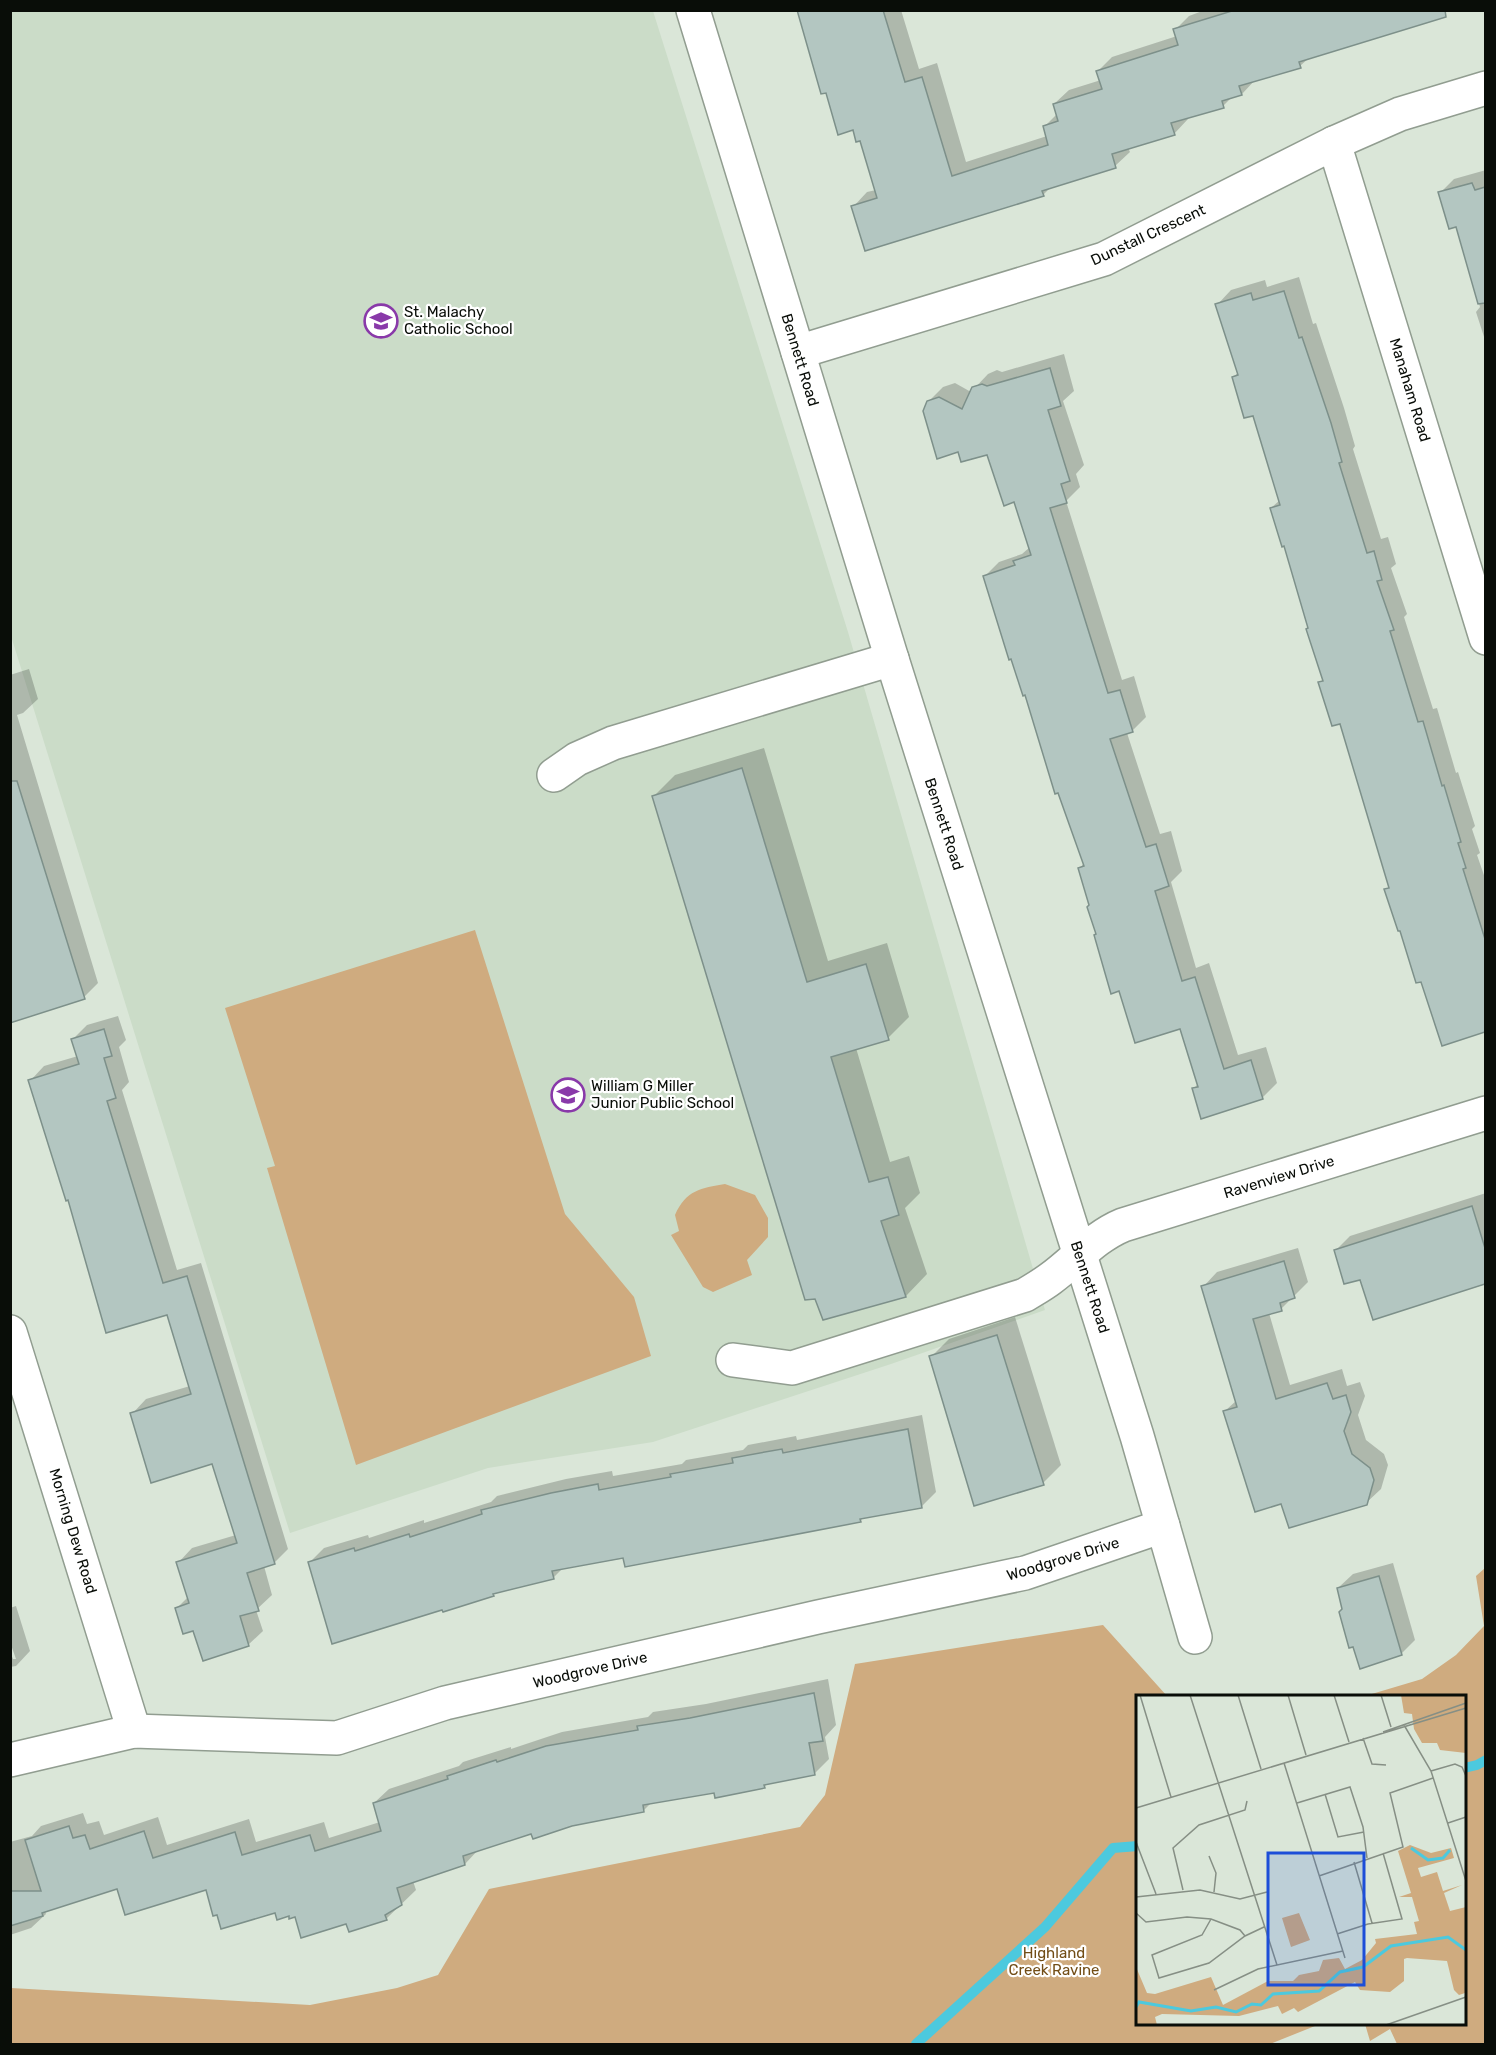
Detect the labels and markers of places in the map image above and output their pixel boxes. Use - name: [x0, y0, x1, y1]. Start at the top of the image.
- school or university icon: St. Malachy Catholic School: [363, 303, 399, 339]
- place label: St. Malachy Catholic School: [404, 303, 513, 338]
- school or university icon: William G Miller Junior Public School: [550, 1077, 586, 1113]
- place label: William G Miller Junior Public School: [591, 1077, 734, 1112]

